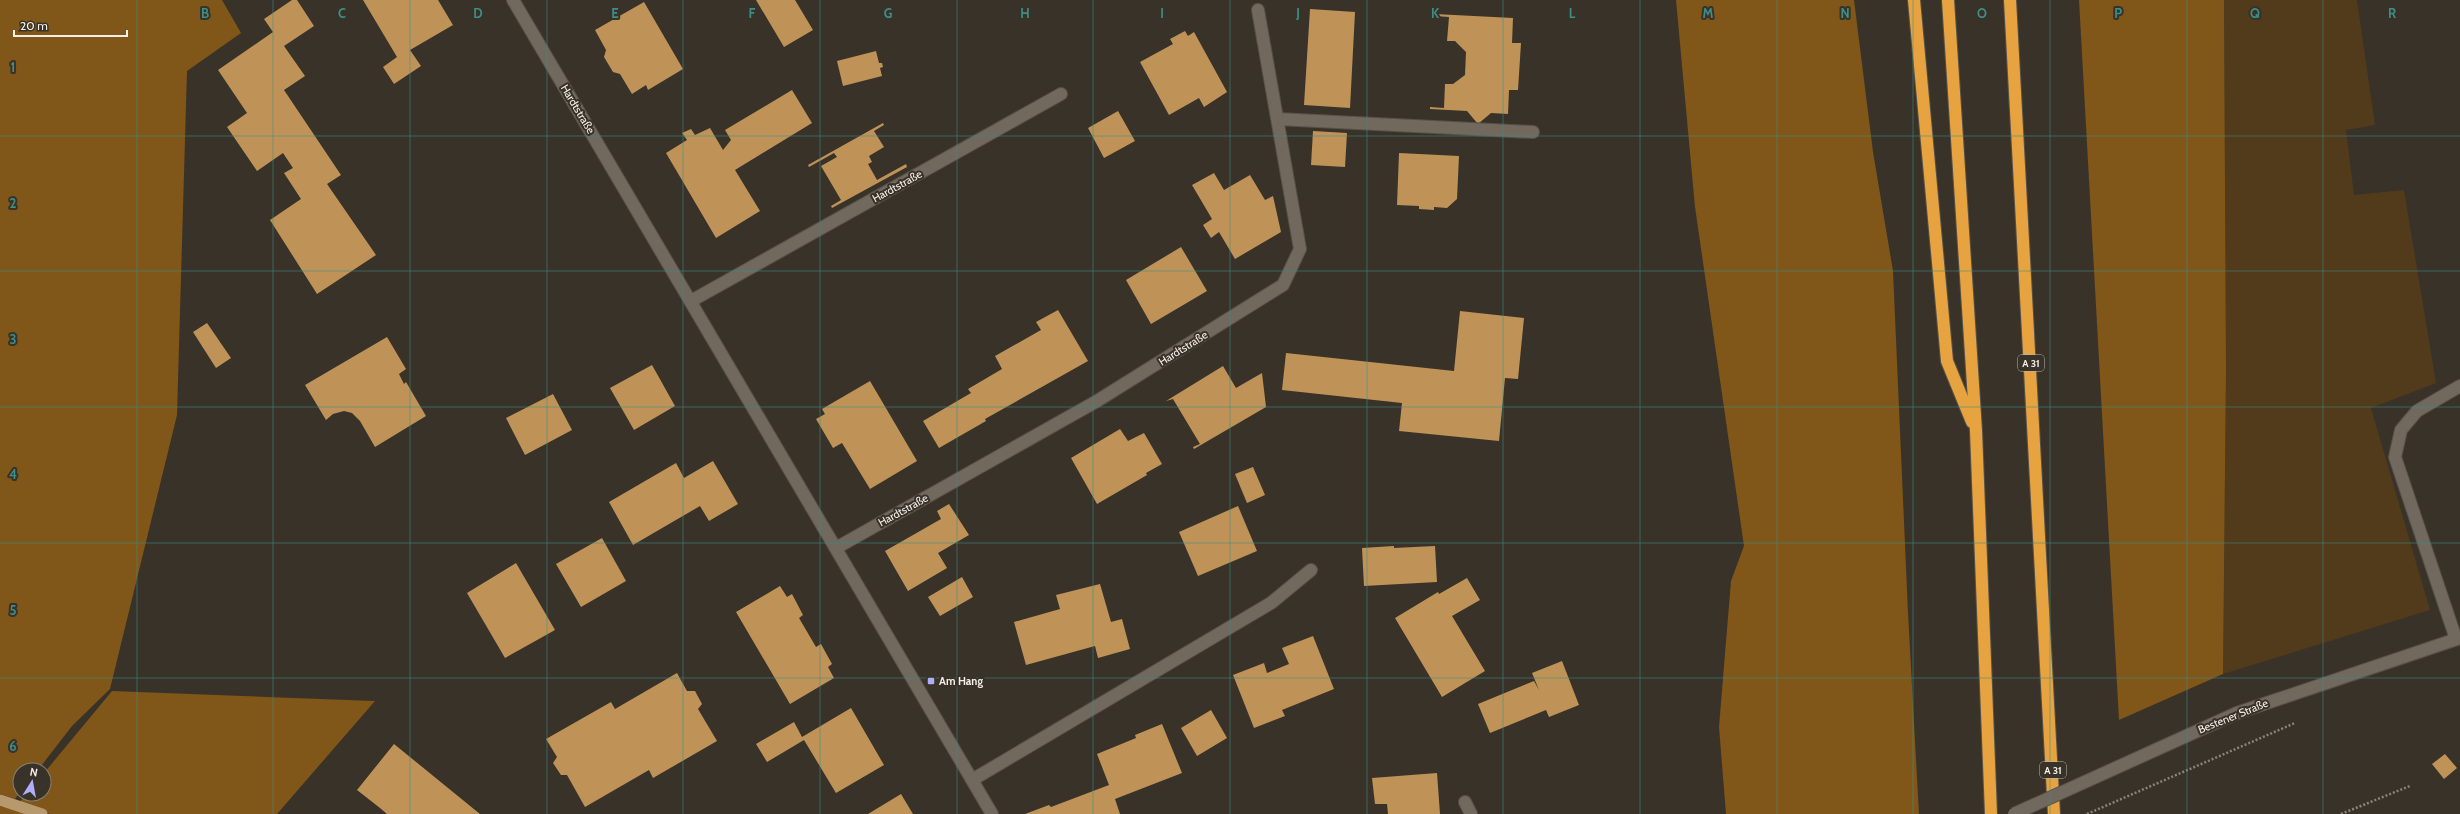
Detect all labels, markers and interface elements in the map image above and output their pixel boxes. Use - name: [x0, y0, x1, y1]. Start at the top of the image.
- text: B: [201, 5, 209, 21]
- text: C: [338, 5, 346, 21]
- text: D: [473, 5, 483, 21]
- text: E: [611, 5, 619, 21]
- text: F: [749, 5, 756, 21]
- text: G: [884, 5, 893, 21]
- text: H: [1020, 5, 1030, 21]
- text: I: [1160, 5, 1164, 21]
- text: J: [1295, 5, 1300, 21]
- text: K: [1431, 5, 1440, 21]
- text: L: [1569, 5, 1576, 21]
- text: M: [1703, 5, 1714, 21]
- text: N: [1840, 5, 1850, 21]
- text: O: [1977, 5, 1987, 21]
- text: P: [2114, 5, 2122, 21]
- text: Q: [2250, 5, 2260, 21]
- text: R: [2388, 5, 2396, 21]
- scale bar: [14, 12, 127, 38]
- text: 20 m: [20, 18, 48, 33]
- text: 1: [11, 59, 15, 75]
- street label: Hardtstraße: [558, 82, 598, 136]
- street label: Hardtstraße: [870, 166, 925, 205]
- text: 2: [10, 195, 17, 211]
- street label: Hardtstraße: [1156, 327, 1210, 368]
- text: 3: [9, 331, 17, 347]
- road number: A 31: [2018, 355, 2044, 371]
- text: 4: [9, 466, 17, 482]
- street label: Hardtstraße: [876, 490, 931, 529]
- text: 5: [10, 602, 17, 618]
- place label: Am Hang: [939, 674, 983, 688]
- marker: Am Hang: [926, 676, 936, 686]
- street label: Bestener Straße: [2196, 695, 2270, 736]
- text: 6: [9, 738, 17, 754]
- north arrow: [12, 762, 52, 802]
- road number: A 31: [2040, 762, 2066, 778]
- text: N: [29, 765, 39, 780]

